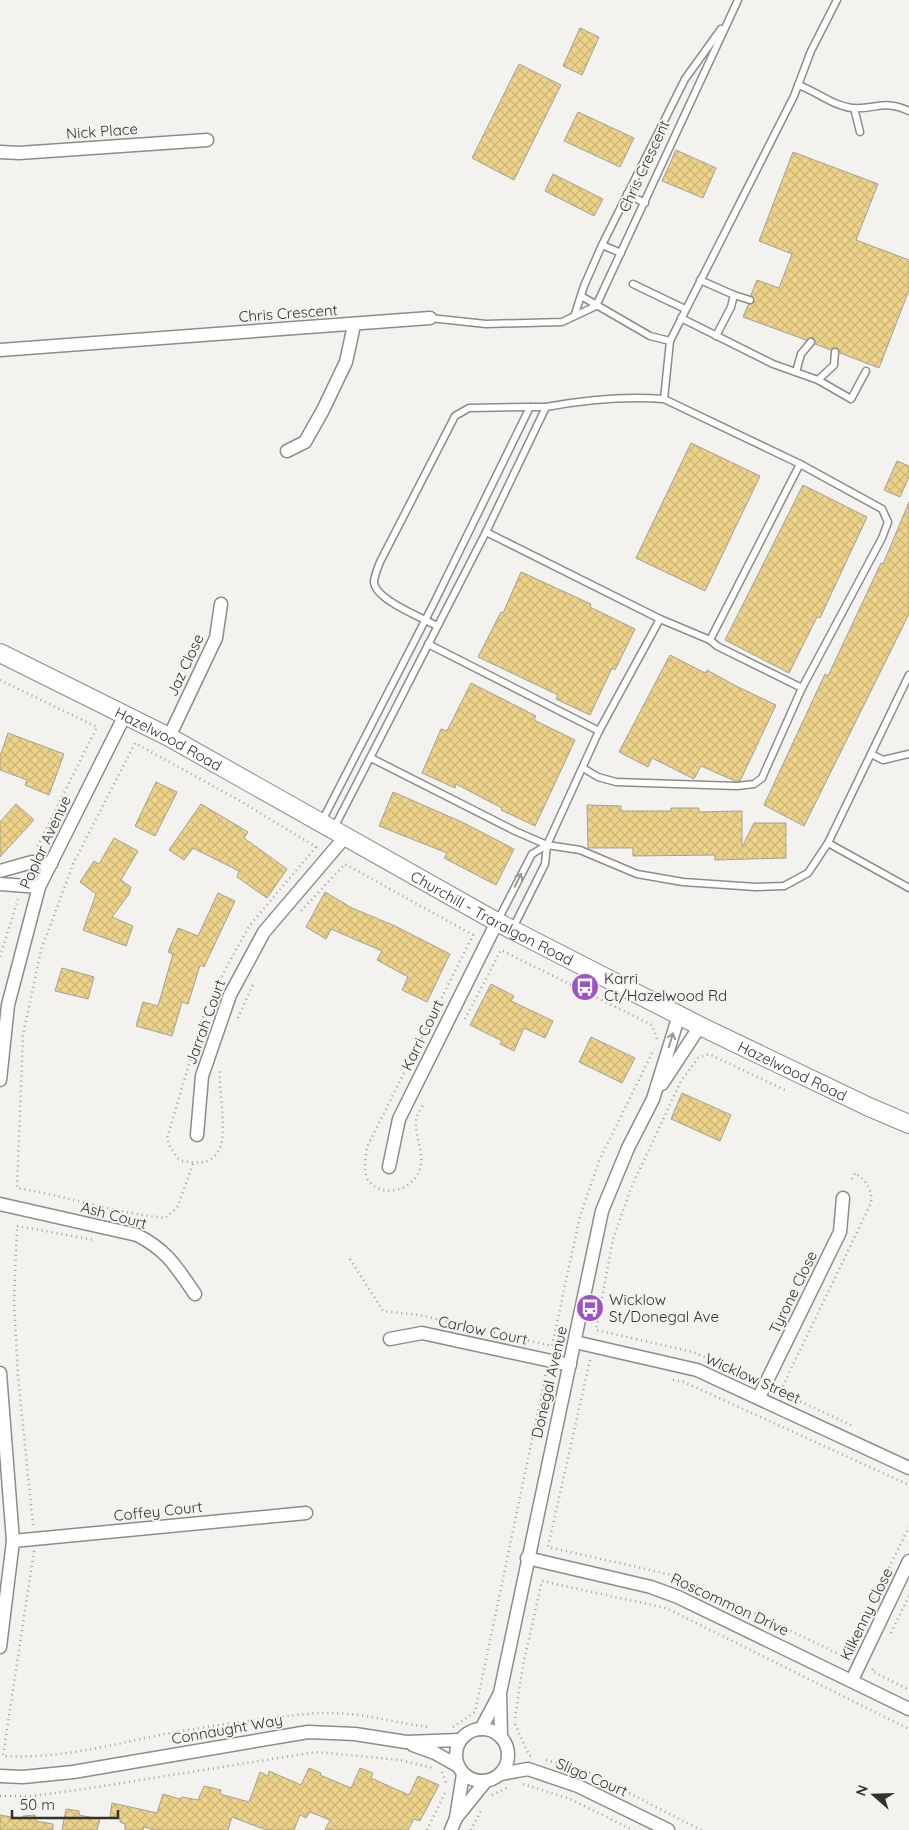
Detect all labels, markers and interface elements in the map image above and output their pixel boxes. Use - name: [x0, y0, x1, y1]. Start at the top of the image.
- street label: Chris Crescent: [614, 117, 674, 215]
- street label: Nick Place: [66, 119, 138, 143]
- street label: Chris Crescent: [238, 300, 338, 326]
- street label: Jaz Close: [162, 631, 208, 699]
- street label: Hazelwood Road: [112, 702, 226, 775]
- street label: Poplar Avenue: [15, 792, 75, 892]
- street label: Churchill - Traralgon Road: [408, 866, 577, 969]
- one-way arrow: [514, 873, 523, 888]
- place label: Karri Ct/Hazelwood Rd: [604, 969, 727, 1005]
- bus stop icon: Karri Ct/Hazelwood Rd: [570, 972, 600, 1002]
- street label: Jarrah Court: [181, 977, 229, 1067]
- street label: Karri Court: [397, 997, 447, 1073]
- one-way arrow: [666, 1033, 676, 1049]
- street label: Hazelwood Road: [735, 1036, 850, 1105]
- street label: Ash Court: [79, 1197, 149, 1233]
- street label: Tyrone Close: [765, 1248, 821, 1336]
- place label: Wicklow St/Donegal Ave: [609, 1290, 719, 1326]
- bus stop icon: Wicklow St/Donegal Ave: [575, 1293, 605, 1323]
- street label: Carlow Court: [437, 1311, 529, 1349]
- street label: Donegal Avenue: [527, 1324, 571, 1440]
- street label: Wicklow Street: [702, 1349, 804, 1407]
- street label: Coffey Court: [113, 1497, 203, 1525]
- street label: Kilkenny Close: [835, 1565, 897, 1663]
- street label: Roscommon Drive: [668, 1568, 792, 1640]
- street label: Connaught Way: [170, 1710, 284, 1748]
- street label: Sligo Court: [554, 1753, 630, 1801]
- north arrow: [849, 1770, 899, 1820]
- text: N: [852, 1783, 872, 1798]
- scale bar: [12, 1788, 119, 1820]
- text: 50 m: [20, 1795, 55, 1814]

